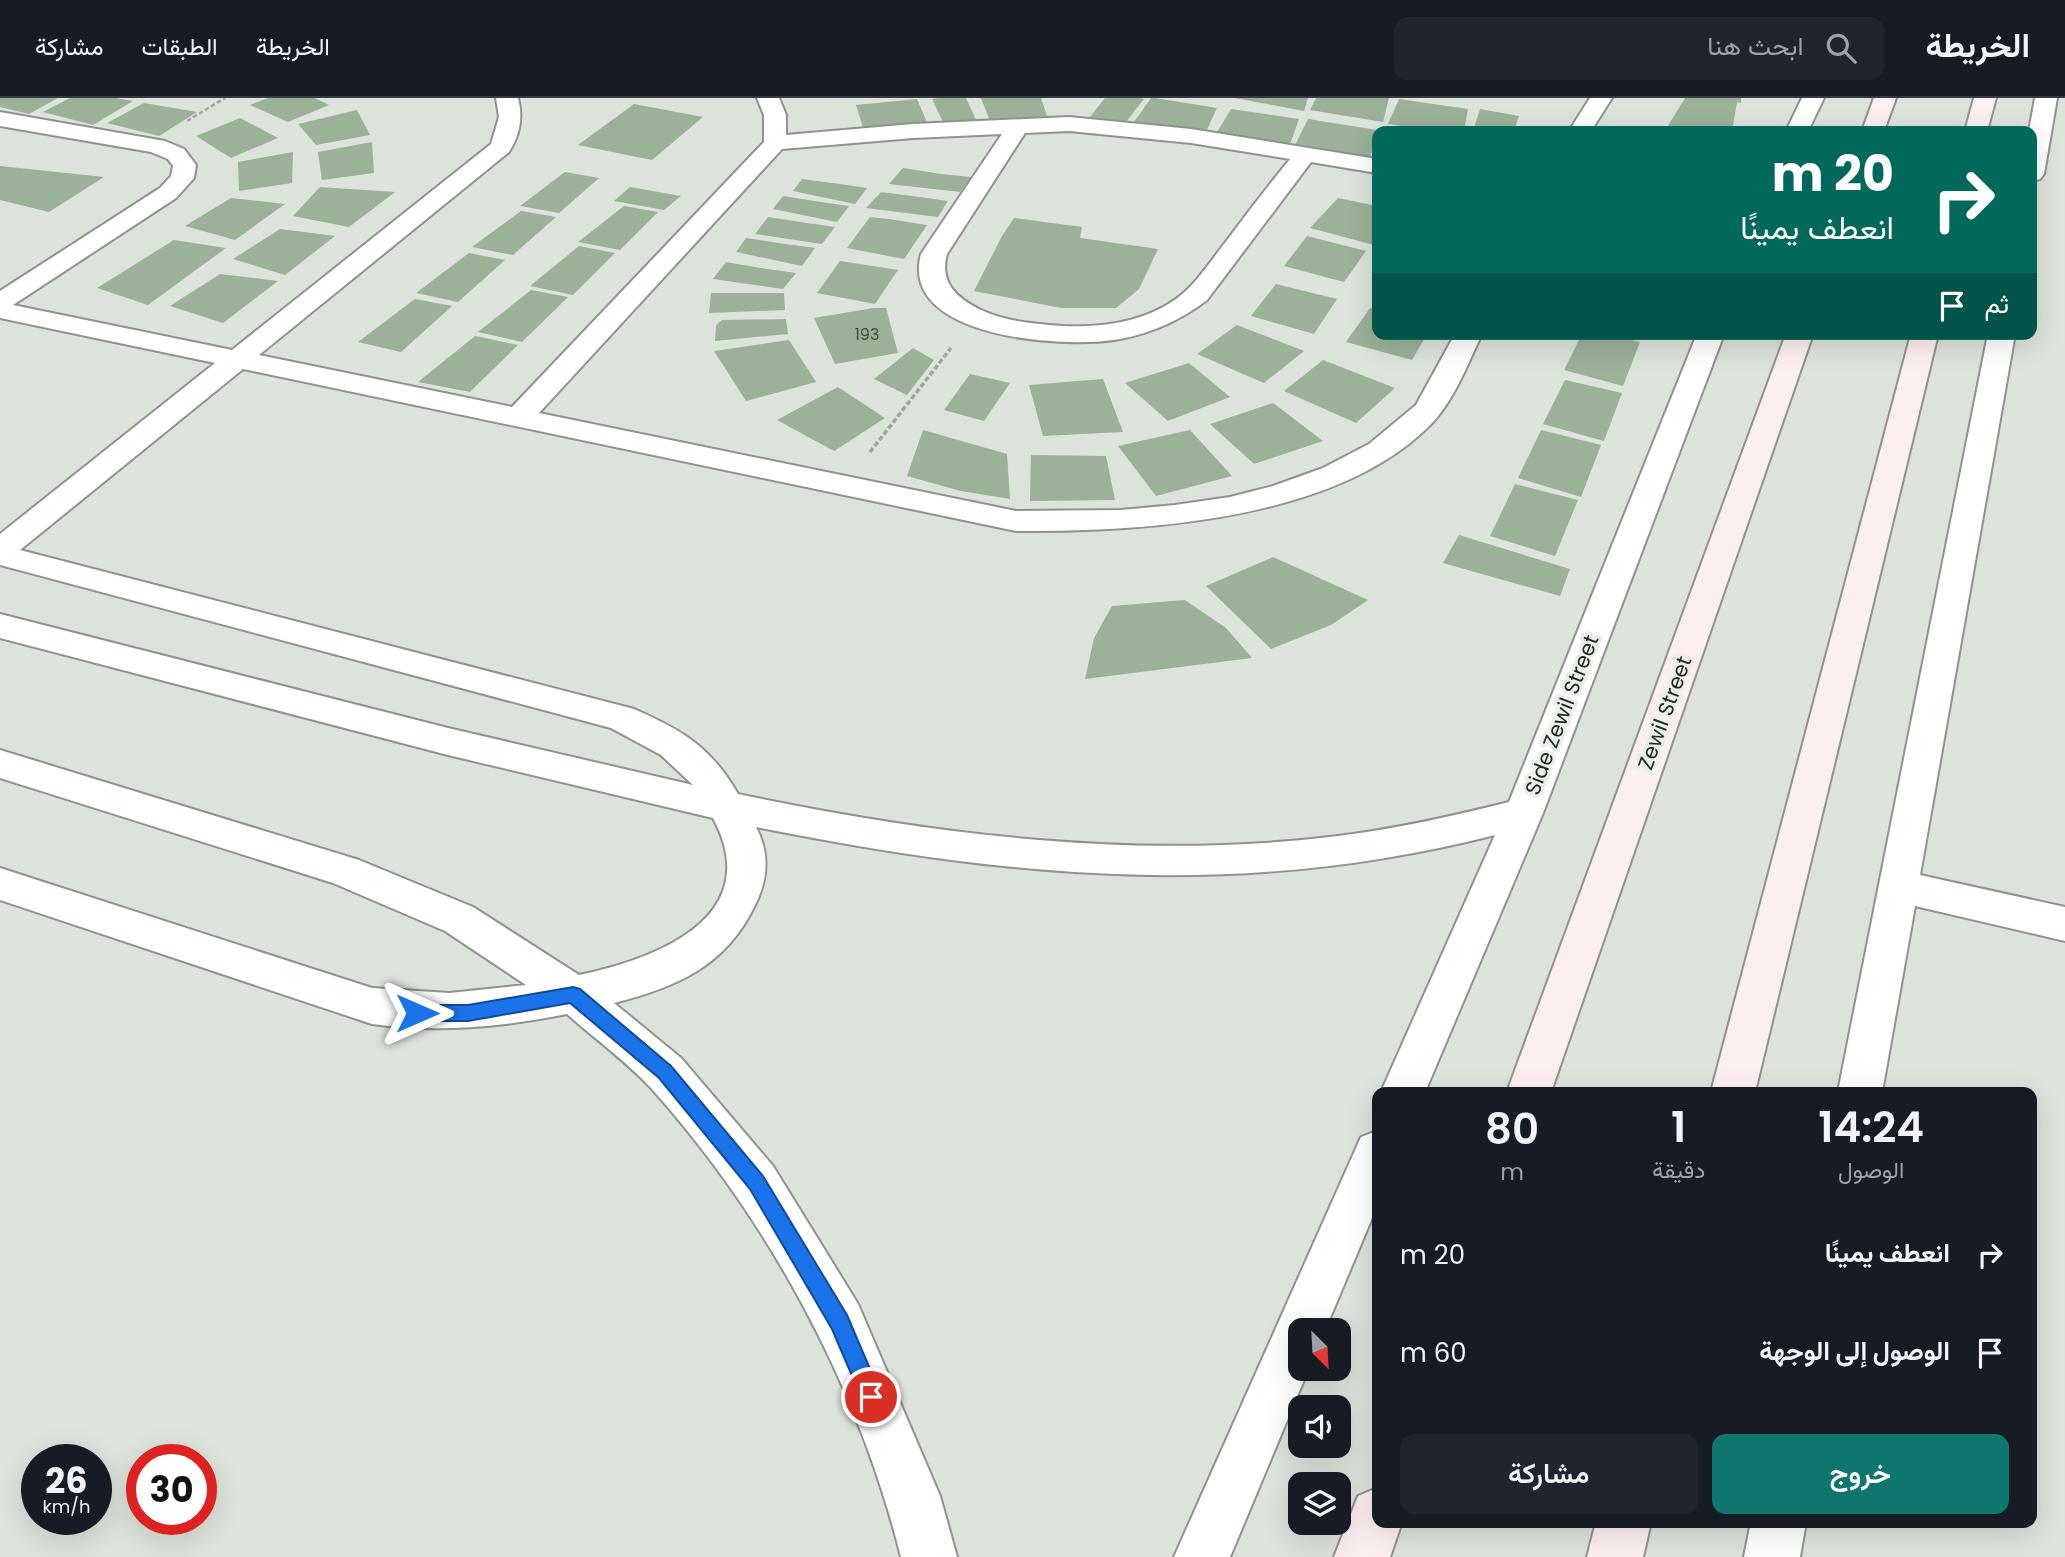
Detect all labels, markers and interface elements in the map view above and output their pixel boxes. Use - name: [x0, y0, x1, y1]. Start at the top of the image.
- search box: [1394, 17, 1884, 80]
- text: الخريطة: [1926, 22, 2030, 69]
- text: ابحث هنا: [1707, 28, 1804, 64]
- icon: search: [1822, 29, 1860, 67]
- text: مشاركة: [35, 30, 103, 63]
- text: الطبقات: [141, 30, 218, 63]
- text: الخريطة: [256, 30, 330, 63]
- text: 20 m: [1772, 140, 1894, 208]
- icon: right: [1918, 154, 2009, 245]
- text: انعطف يمينًا: [1740, 205, 1894, 250]
- text: ثم: [1985, 286, 2009, 322]
- icon: arrive: [1933, 287, 1971, 325]
- house number: 193: [855, 323, 879, 346]
- street label: Side Zewil Street: [1518, 631, 1605, 799]
- street label: Zewil Street: [1631, 652, 1699, 774]
- position arrow: [380, 976, 454, 1050]
- text: 1: [1671, 1098, 1686, 1157]
- text: 14:24: [1818, 1098, 1924, 1157]
- text: 80: [1485, 1100, 1539, 1159]
- text: دقيقة: [1652, 1154, 1705, 1186]
- text: الوصول: [1838, 1154, 1904, 1186]
- text: m: [1500, 1156, 1524, 1188]
- text: انعطف يمينًا: [1825, 1235, 1950, 1271]
- icon: right: [1971, 1236, 2009, 1274]
- text: 20 m: [1400, 1237, 1465, 1273]
- north arrow: [1288, 1318, 1351, 1381]
- map controls: [1288, 1318, 1351, 1535]
- text: الوصول إلى الوجهة: [1759, 1333, 1950, 1369]
- icon: arrive: [1971, 1334, 2009, 1372]
- text: 60 m: [1400, 1335, 1467, 1371]
- pin: [841, 1367, 901, 1427]
- icon: arrive: [852, 1378, 890, 1416]
- button: sound: [1288, 1395, 1351, 1458]
- button: مشاركة: [1400, 1434, 1698, 1514]
- button: خروج: [1712, 1434, 2009, 1514]
- speed limit sign: 30: [126, 1444, 217, 1535]
- text: 26: [45, 1456, 88, 1505]
- button: layers: [1288, 1472, 1351, 1535]
- text: km/h: [43, 1494, 90, 1519]

